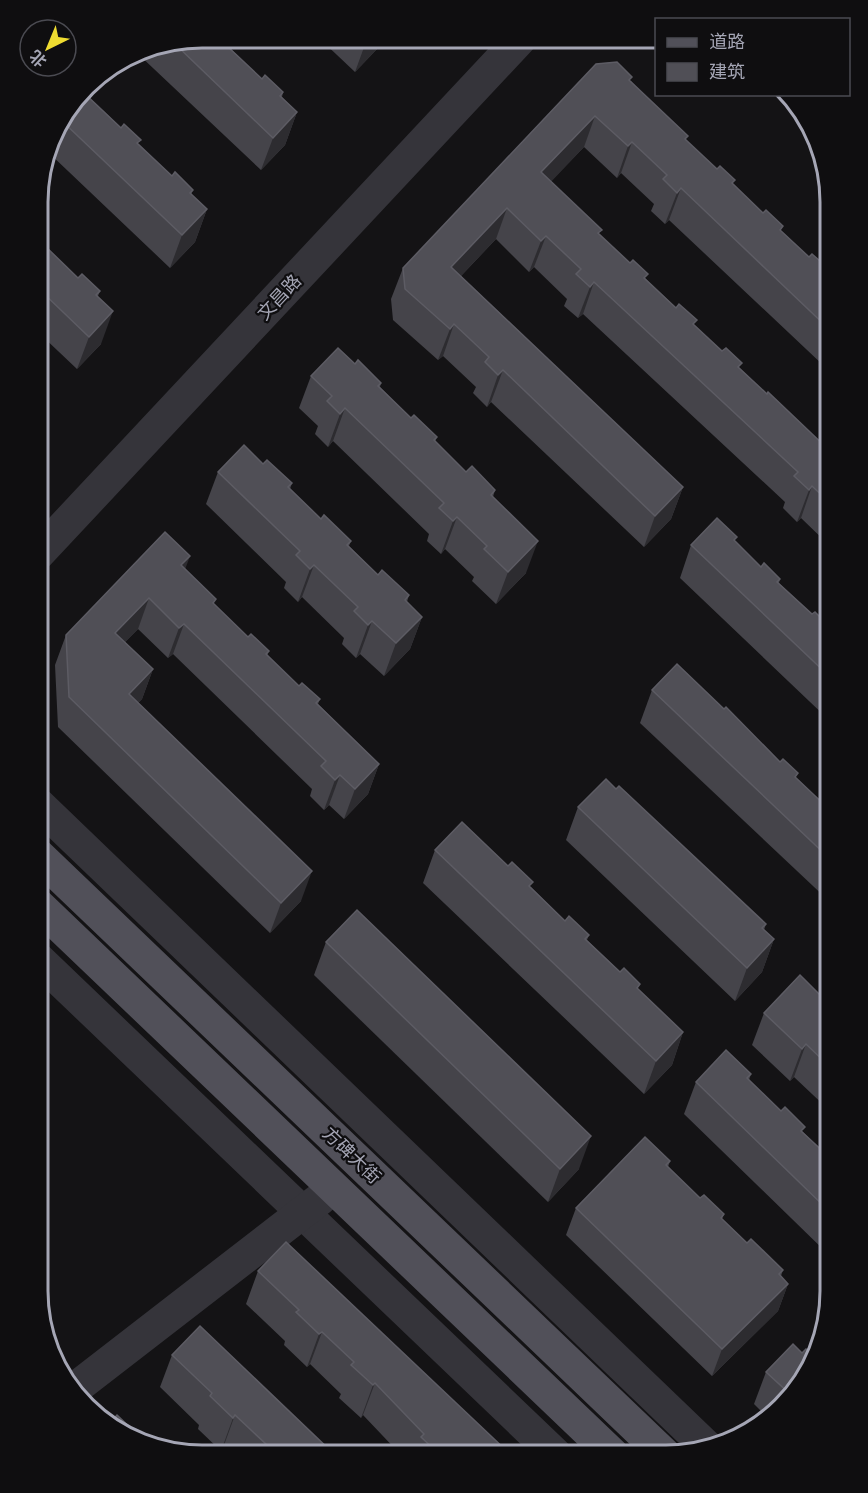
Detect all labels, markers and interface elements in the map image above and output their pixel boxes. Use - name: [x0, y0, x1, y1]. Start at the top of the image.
- north arrow: [18, 18, 78, 78]
- legend: [655, 18, 850, 96]
- text: 道路: [709, 31, 745, 52]
- text: 北: [26, 46, 50, 71]
- text: 建筑: [709, 61, 745, 82]
- street label: 文昌路: [253, 270, 305, 324]
- street label: 方碑大街: [319, 1122, 385, 1188]

